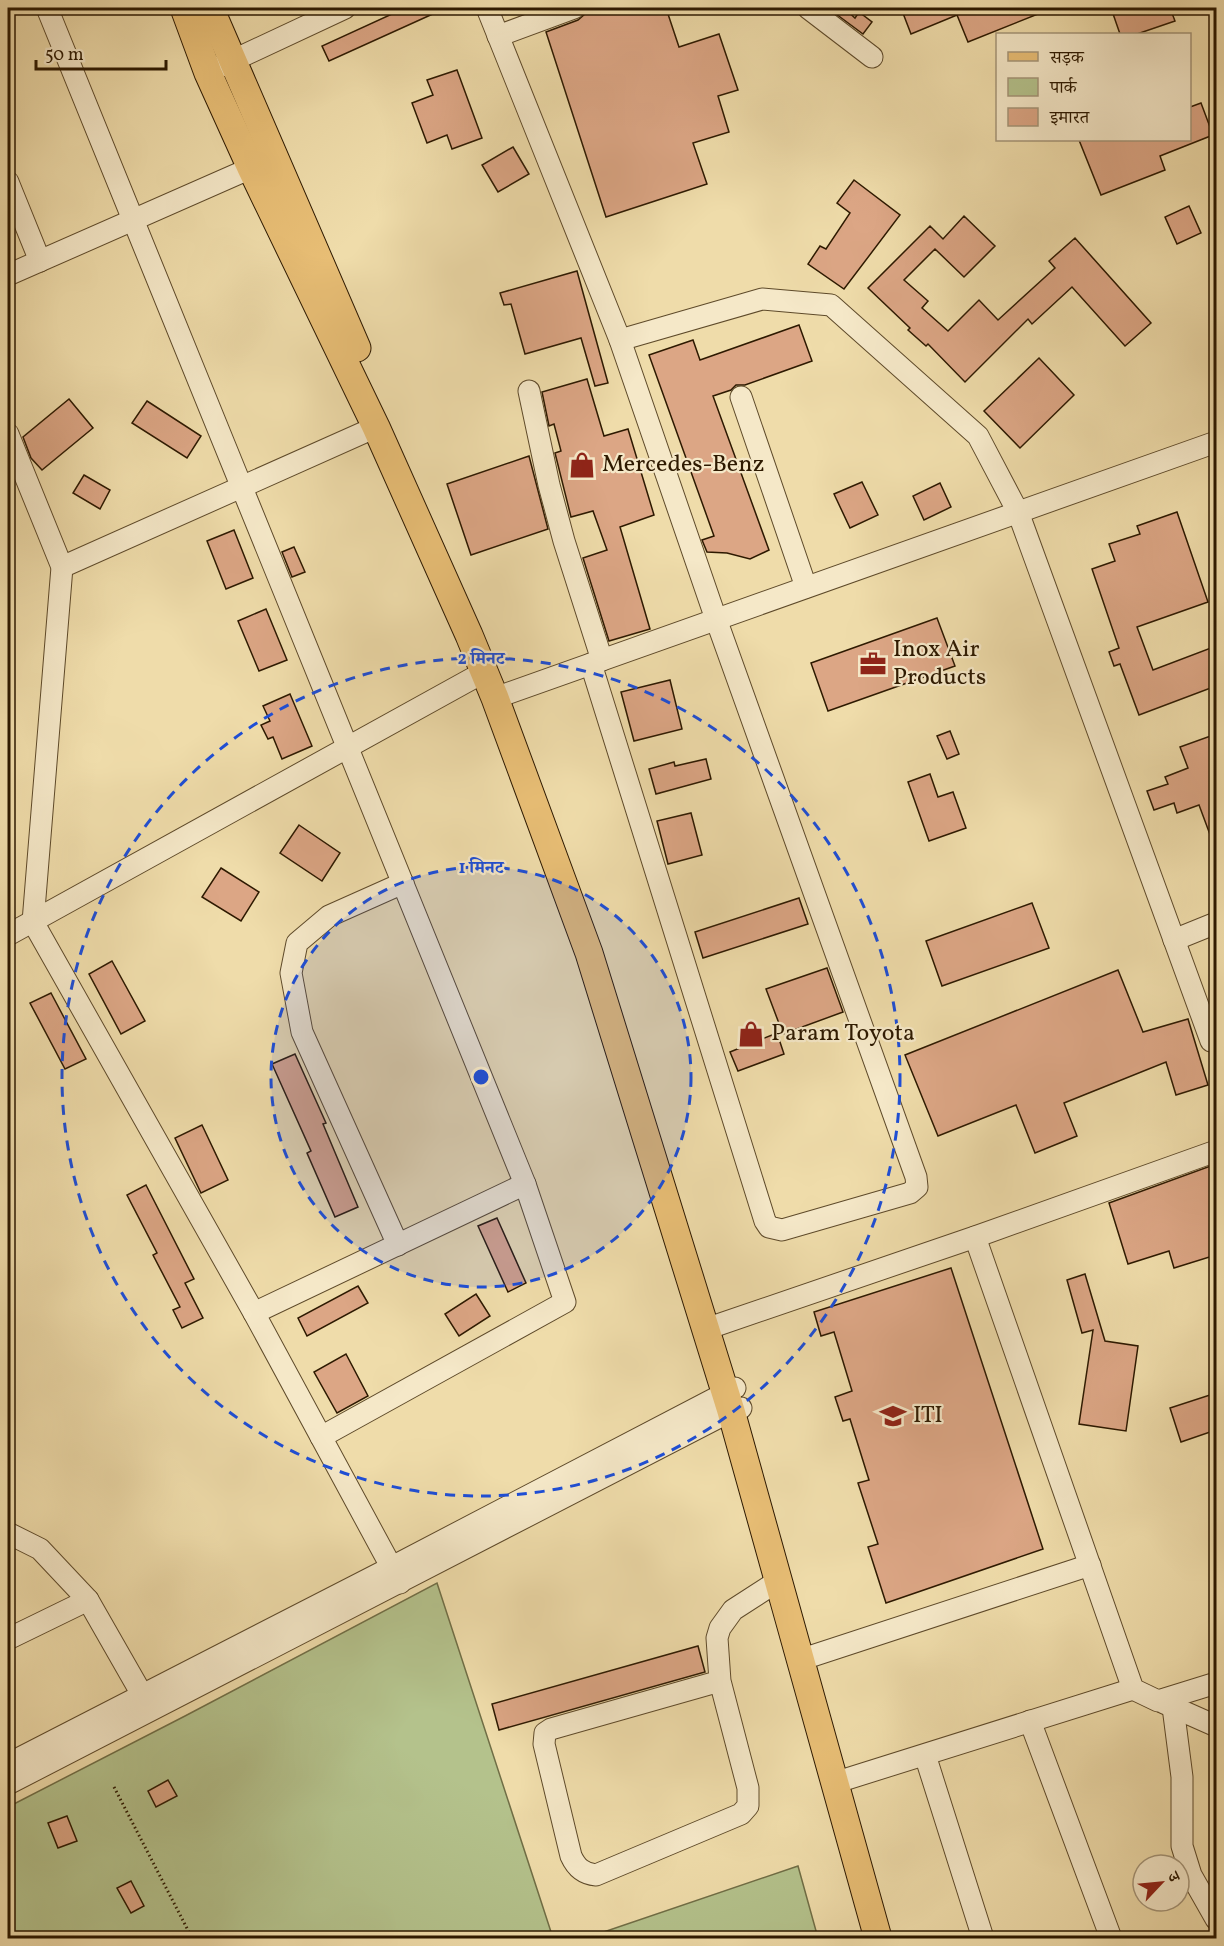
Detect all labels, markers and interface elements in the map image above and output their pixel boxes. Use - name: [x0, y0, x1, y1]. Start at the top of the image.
- scale bar: [36, 33, 166, 71]
- legend: [996, 33, 1191, 141]
- text: 50 m: [45, 43, 84, 68]
- text: सड़क: [1049, 46, 1085, 71]
- text: पार्क: [1049, 76, 1078, 101]
- text: इमारत: [1049, 106, 1090, 131]
- place label: Mercedes-Benz: [602, 448, 765, 482]
- shop icon: Mercedes-Benz: [567, 450, 597, 480]
- place label: Inox Air Products: [893, 633, 986, 695]
- text: 2 मिनट: [457, 647, 506, 672]
- office icon: Inox Air Products: [858, 649, 888, 679]
- text: 1 मिनट: [459, 856, 505, 881]
- place label: Param Toyota: [771, 1017, 915, 1051]
- shop icon: Param Toyota: [736, 1019, 766, 1049]
- centre of rings: [471, 1067, 491, 1087]
- place label: ITI: [913, 1399, 943, 1433]
- school or university icon: ITI: [878, 1401, 908, 1431]
- north arrow: [1131, 1853, 1191, 1913]
- text: उ: [1161, 1868, 1185, 1887]

